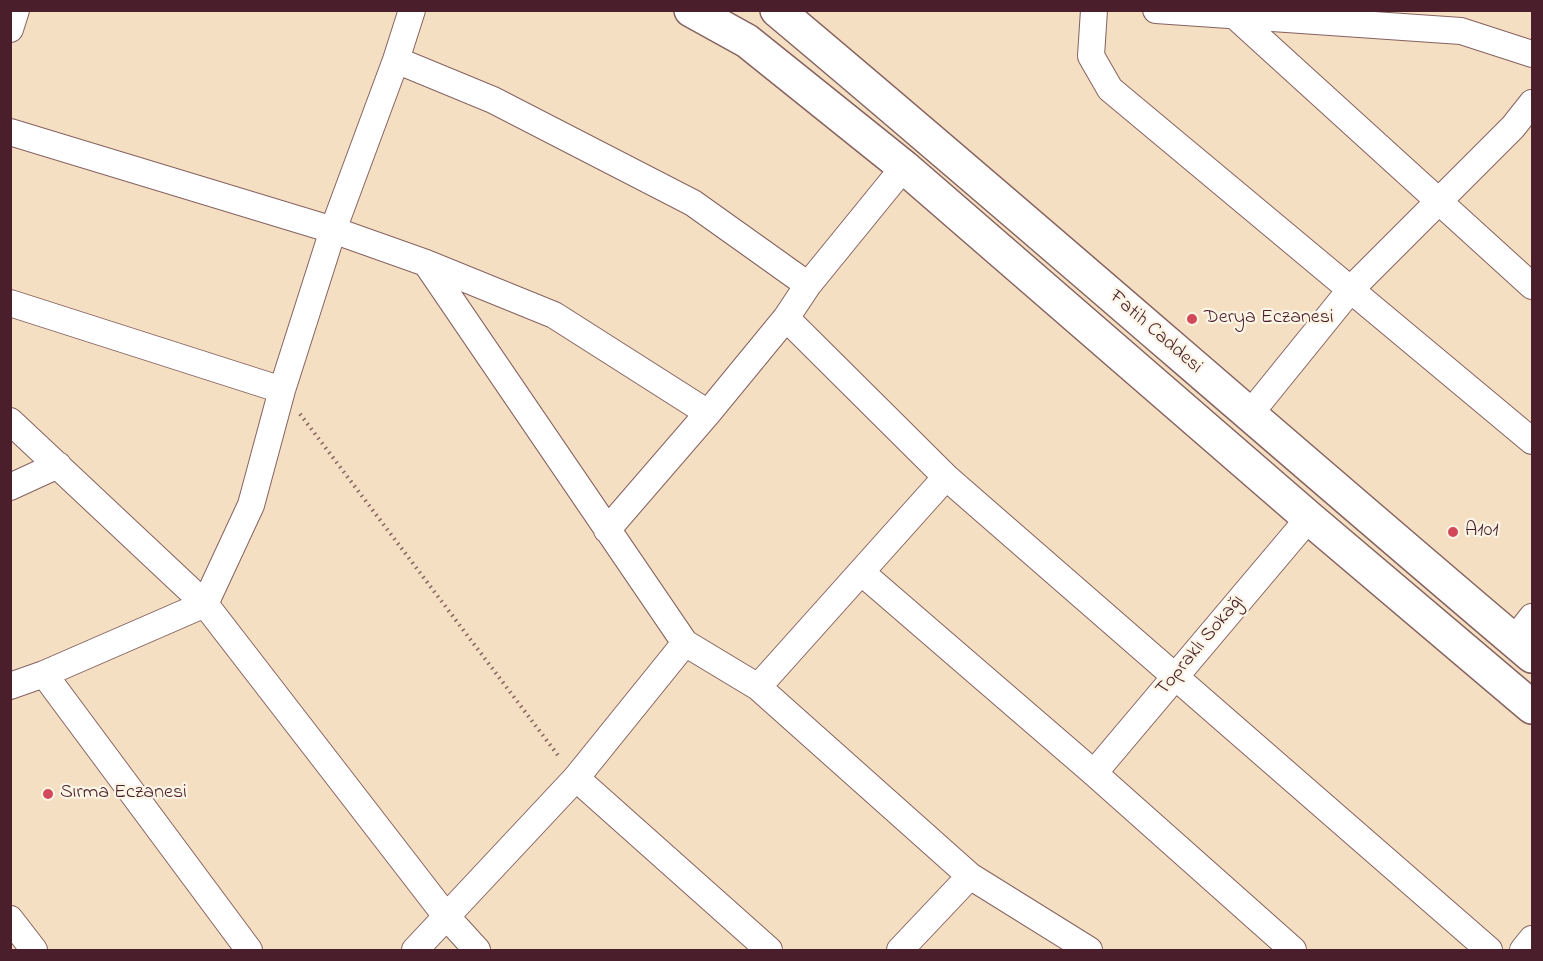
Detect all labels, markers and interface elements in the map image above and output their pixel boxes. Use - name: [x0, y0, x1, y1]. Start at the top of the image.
- street label: Fatih Caddesi: [1104, 286, 1206, 380]
- place label: Derya Eczanesi: [1204, 307, 1334, 331]
- marker: Derya Eczanesi: [1185, 312, 1199, 326]
- place label: A101: [1465, 520, 1499, 544]
- marker: A101: [1446, 525, 1460, 539]
- street label: Topraklı Sokağı: [1152, 591, 1250, 701]
- place label: Sırma Eczanesi: [60, 782, 187, 806]
- marker: Sırma Eczanesi: [41, 787, 55, 801]

